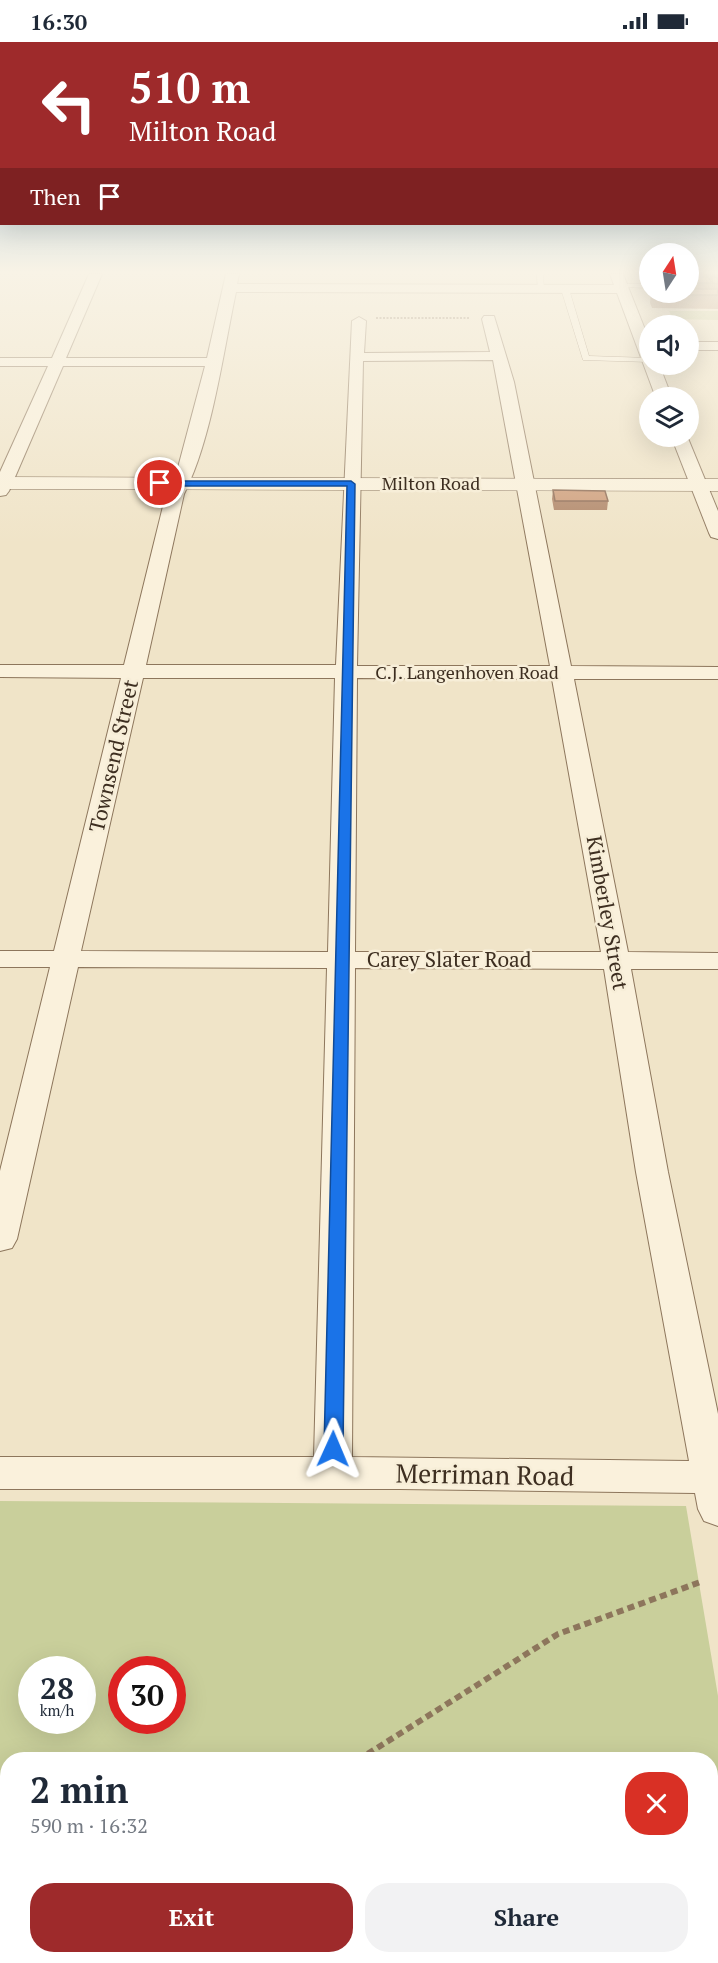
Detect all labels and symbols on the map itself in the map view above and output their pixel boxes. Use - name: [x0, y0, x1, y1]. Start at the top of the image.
- north arrow: [639, 243, 699, 303]
- pin: [134, 457, 185, 508]
- street label: Milton Road: [382, 471, 480, 495]
- street label: C.J. Langenhoven Road: [375, 660, 559, 684]
- street label: Townsend Street: [82, 677, 144, 835]
- street label: Kimberley Street: [581, 833, 635, 992]
- street label: Carey Slater Road: [367, 945, 532, 973]
- position arrow: [301, 1417, 365, 1481]
- street label: Merriman Road: [395, 1455, 575, 1493]
- speed limit sign: 30: [108, 1656, 186, 1734]

